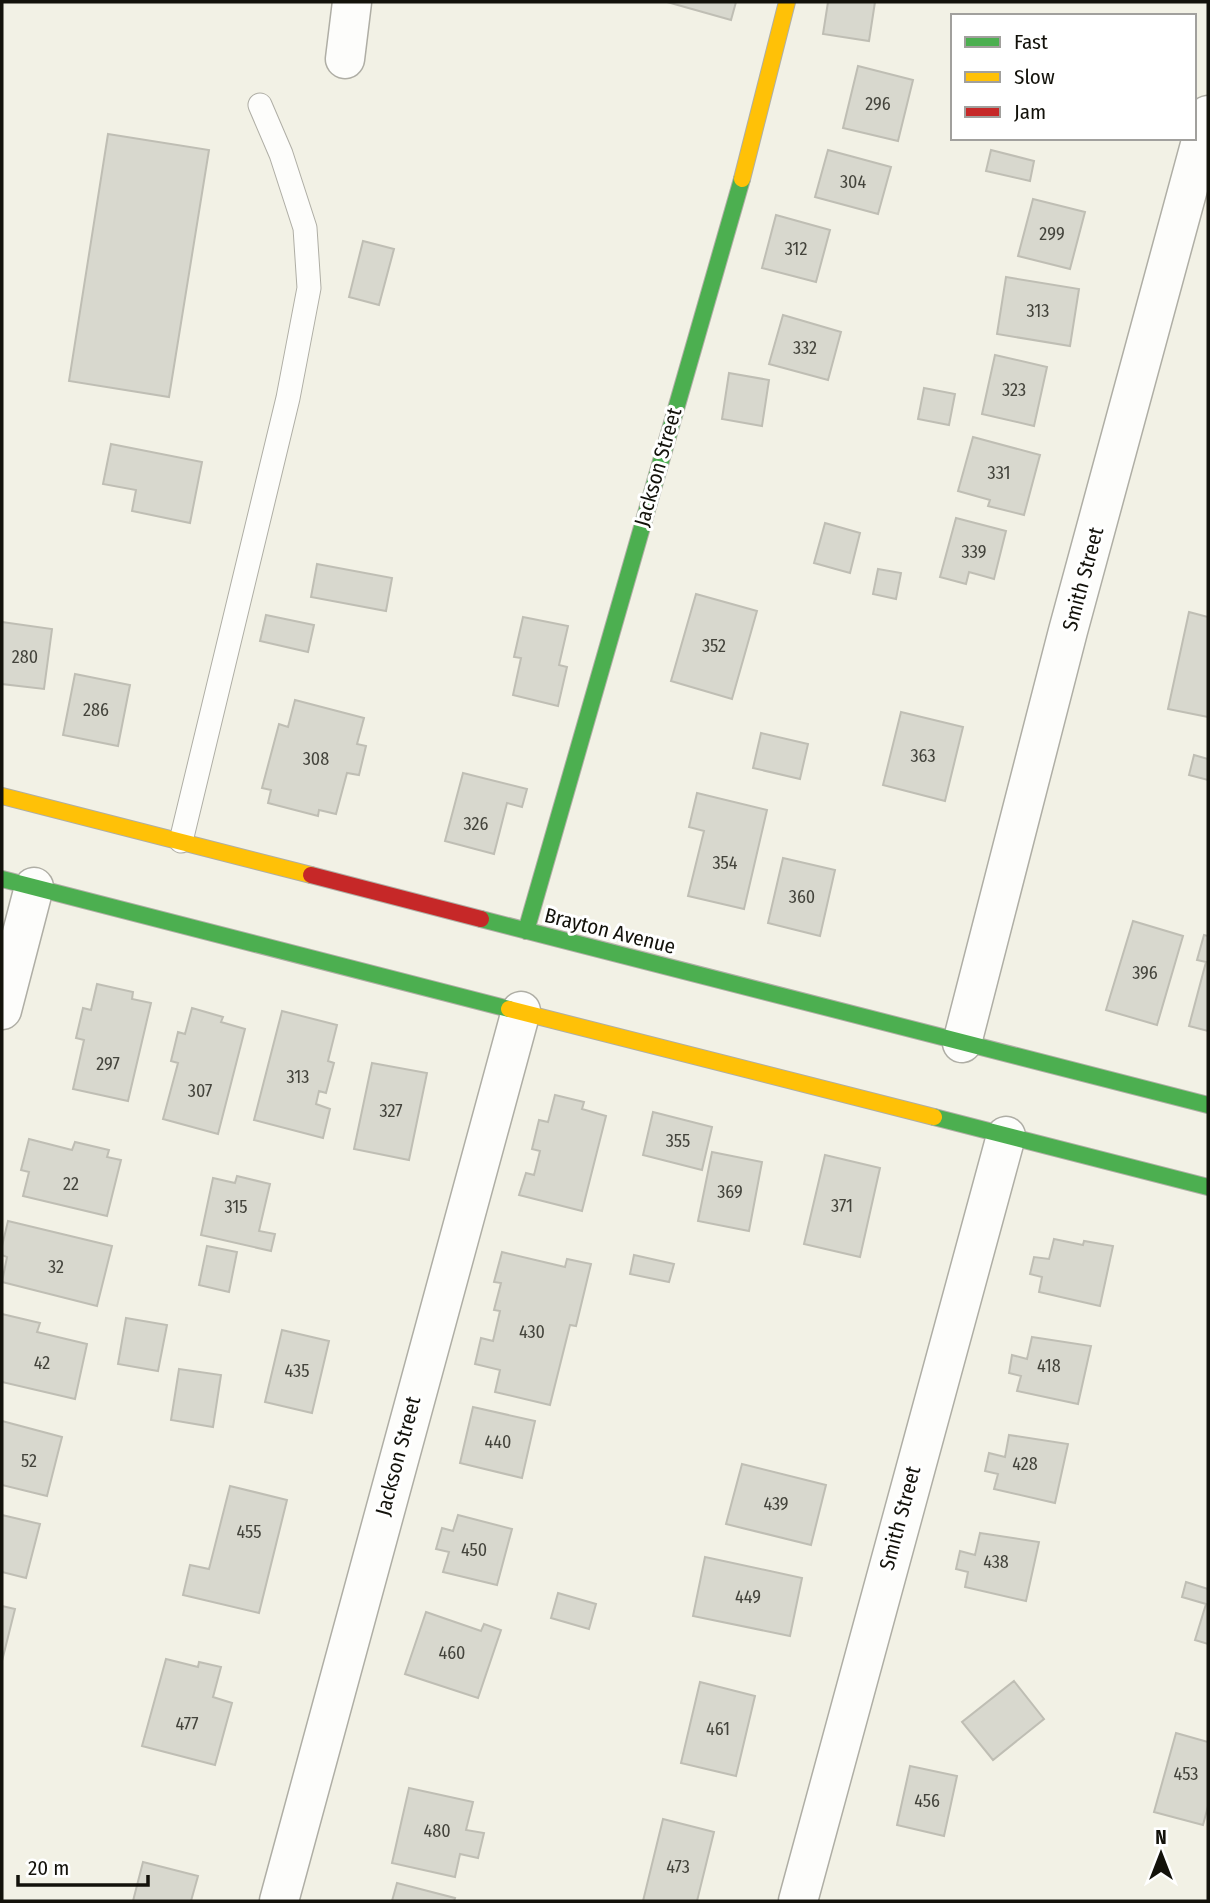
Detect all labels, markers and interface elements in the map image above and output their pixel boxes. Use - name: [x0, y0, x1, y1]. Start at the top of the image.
- legend: [951, 14, 1196, 140]
- text: Fast: [1014, 29, 1048, 55]
- text: Slow: [1014, 64, 1055, 90]
- house number: 296: [865, 93, 891, 115]
- text: Jam: [1014, 99, 1046, 125]
- house number: 304: [840, 171, 866, 193]
- house number: 299: [1039, 223, 1065, 245]
- house number: 312: [785, 238, 807, 260]
- house number: 313: [1027, 300, 1049, 322]
- house number: 332: [793, 337, 817, 359]
- house number: 323: [1002, 379, 1026, 401]
- street label: Jackson Street: [629, 404, 687, 529]
- house number: 331: [988, 462, 1010, 484]
- street label: Smith Street: [1057, 524, 1109, 634]
- house number: 339: [962, 541, 986, 563]
- house number: 352: [702, 635, 726, 657]
- house number: 280: [12, 646, 38, 668]
- house number: 286: [83, 699, 109, 721]
- house number: 363: [910, 745, 936, 767]
- house number: 308: [303, 748, 329, 770]
- house number: 326: [464, 813, 488, 835]
- house number: 354: [712, 852, 738, 874]
- house number: 360: [789, 886, 815, 908]
- street label: Brayton Avenue: [542, 902, 678, 960]
- house number: 396: [1132, 962, 1158, 984]
- house number: 297: [96, 1053, 120, 1075]
- house number: 313: [287, 1066, 309, 1088]
- house number: 307: [188, 1080, 212, 1102]
- house number: 327: [379, 1100, 403, 1122]
- house number: 355: [666, 1130, 690, 1152]
- house number: 22: [63, 1173, 79, 1195]
- house number: 369: [717, 1181, 743, 1203]
- house number: 371: [831, 1195, 853, 1217]
- house number: 315: [225, 1196, 247, 1218]
- house number: 32: [48, 1256, 64, 1278]
- house number: 430: [519, 1321, 545, 1343]
- house number: 42: [34, 1352, 50, 1374]
- house number: 418: [1037, 1355, 1061, 1377]
- house number: 435: [285, 1360, 309, 1382]
- street label: Jackson Street: [370, 1393, 426, 1518]
- house number: 440: [485, 1431, 511, 1453]
- house number: 52: [21, 1450, 37, 1472]
- house number: 428: [1012, 1453, 1038, 1475]
- street label: Smith Street: [874, 1463, 926, 1573]
- house number: 439: [763, 1493, 789, 1515]
- house number: 455: [237, 1521, 261, 1543]
- house number: 450: [461, 1539, 487, 1561]
- house number: 438: [983, 1551, 1009, 1573]
- house number: 449: [735, 1586, 761, 1608]
- house number: 460: [438, 1642, 466, 1664]
- house number: 477: [175, 1713, 199, 1735]
- house number: 461: [706, 1718, 730, 1740]
- house number: 453: [1174, 1763, 1198, 1785]
- house number: 456: [914, 1790, 940, 1812]
- north arrow: [1126, 1819, 1196, 1889]
- house number: 480: [423, 1820, 451, 1842]
- text: N: [1155, 1826, 1167, 1849]
- scale bar: [18, 1843, 147, 1887]
- text: 20 m: [28, 1855, 69, 1881]
- house number: 473: [666, 1856, 690, 1878]

